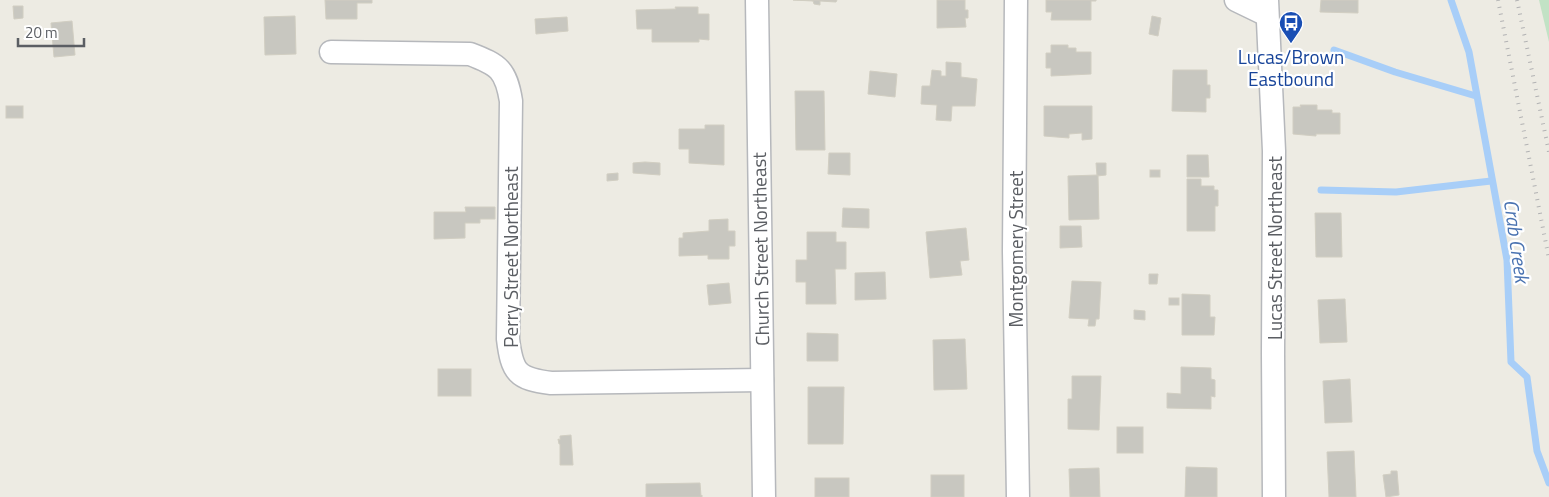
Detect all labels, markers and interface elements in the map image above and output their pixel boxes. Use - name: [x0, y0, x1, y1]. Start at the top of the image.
- bus stop icon: Lucas/Brown Eastbound: [1278, 10, 1304, 44]
- scale bar: [18, 15, 84, 47]
- text: 20 m: [25, 21, 58, 44]
- place label: Lucas/Brown Eastbound: [1238, 42, 1344, 93]
- street label: Church Street Northeast: [744, 152, 776, 346]
- street label: Lucas Street Northeast: [1260, 156, 1289, 340]
- street label: Perry Street Northeast: [496, 166, 525, 348]
- street label: Montgomery Street: [1001, 170, 1030, 327]
- water label: Crab Creek: [1496, 197, 1538, 287]

